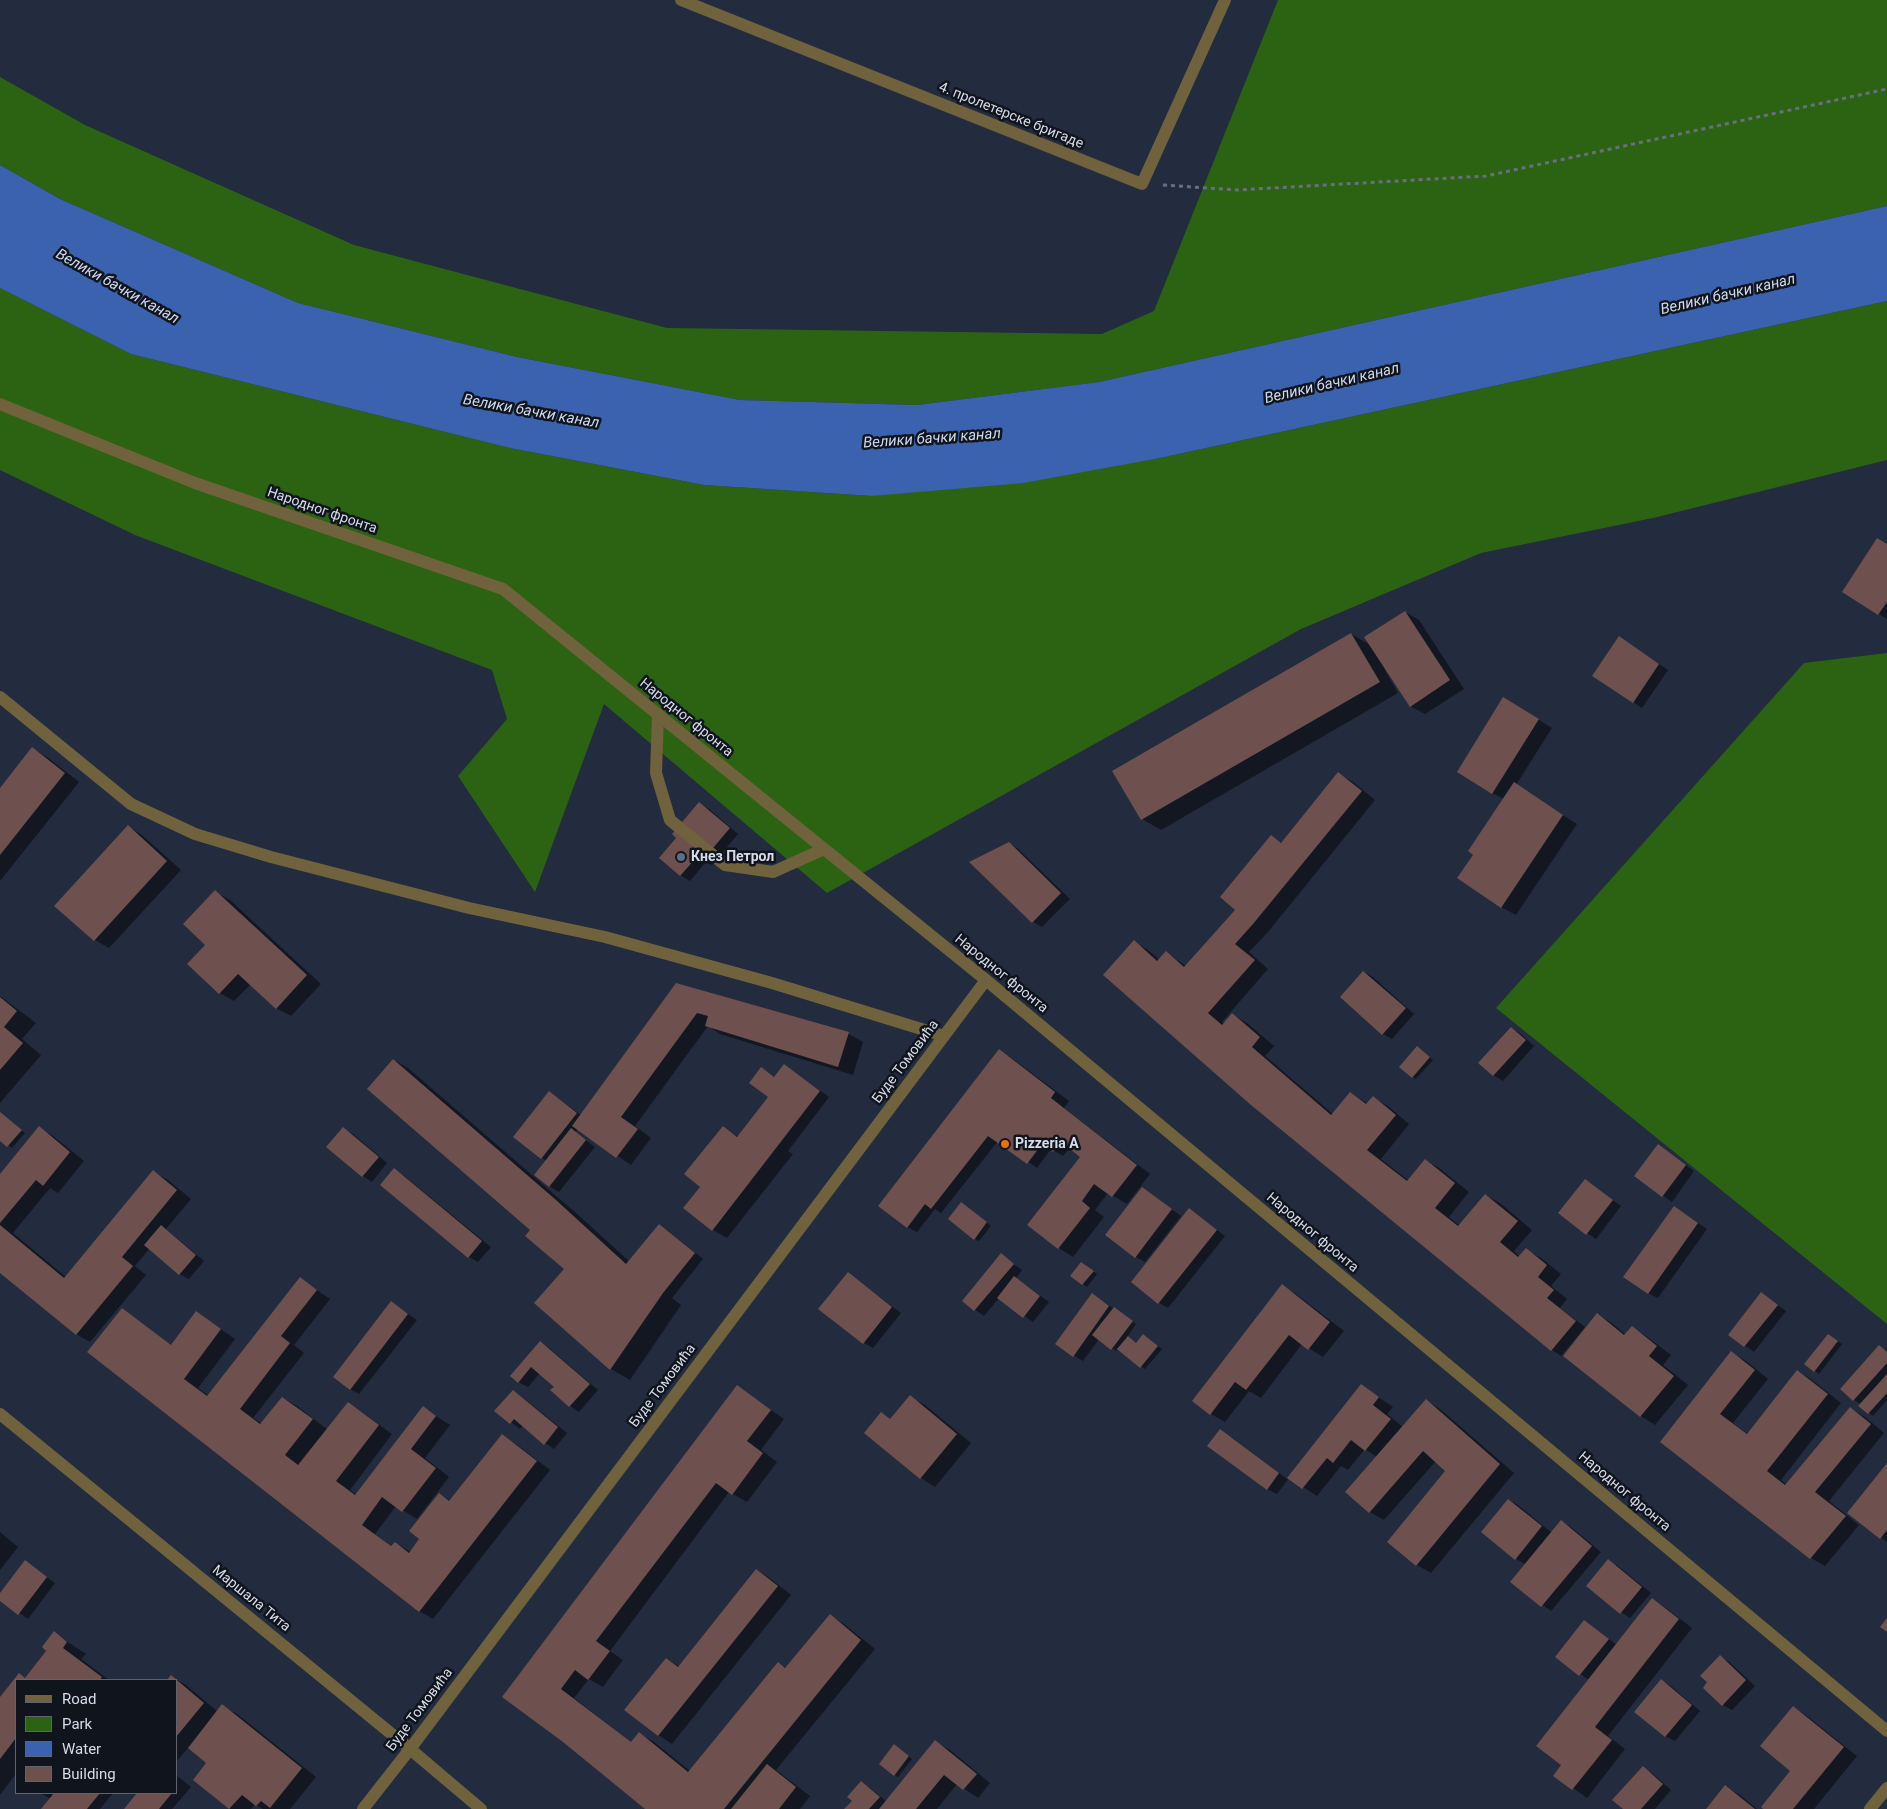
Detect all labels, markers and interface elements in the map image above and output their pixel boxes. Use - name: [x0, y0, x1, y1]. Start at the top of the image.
- street label: 4. пролетерске бригаде: [936, 79, 1086, 153]
- water label: Велики бачки канал: [52, 246, 182, 328]
- water label: Велики бачки канал: [1659, 271, 1797, 319]
- water label: Велики бачки канал: [1263, 360, 1401, 408]
- water label: Велики бачки канал: [462, 391, 600, 433]
- water label: Велики бачки канал: [863, 425, 1001, 453]
- street label: Народног фронта: [265, 484, 379, 538]
- street label: Народног фронта: [636, 675, 736, 761]
- place label: Кнез Петрол: [691, 849, 774, 865]
- marker: Кнез Петрол: [675, 851, 687, 863]
- street label: Народног фронта: [951, 931, 1051, 1017]
- street label: Буде Томовића: [869, 1017, 943, 1107]
- place label: Pizzeria A: [1015, 1136, 1079, 1152]
- marker: Pizzeria A: [999, 1138, 1011, 1150]
- street label: Народног фронта: [1263, 1190, 1361, 1276]
- street label: Буде Томовића: [626, 1341, 700, 1431]
- street label: Народног фронта: [1575, 1449, 1673, 1535]
- street label: Маршала Тита: [209, 1562, 293, 1636]
- street label: Буде Томовића: [383, 1665, 457, 1755]
- legend: [15, 1679, 178, 1794]
- text: Road: [62, 1690, 96, 1708]
- text: Park: [62, 1715, 92, 1733]
- text: Water: [62, 1740, 101, 1758]
- text: Building: [62, 1765, 116, 1783]

